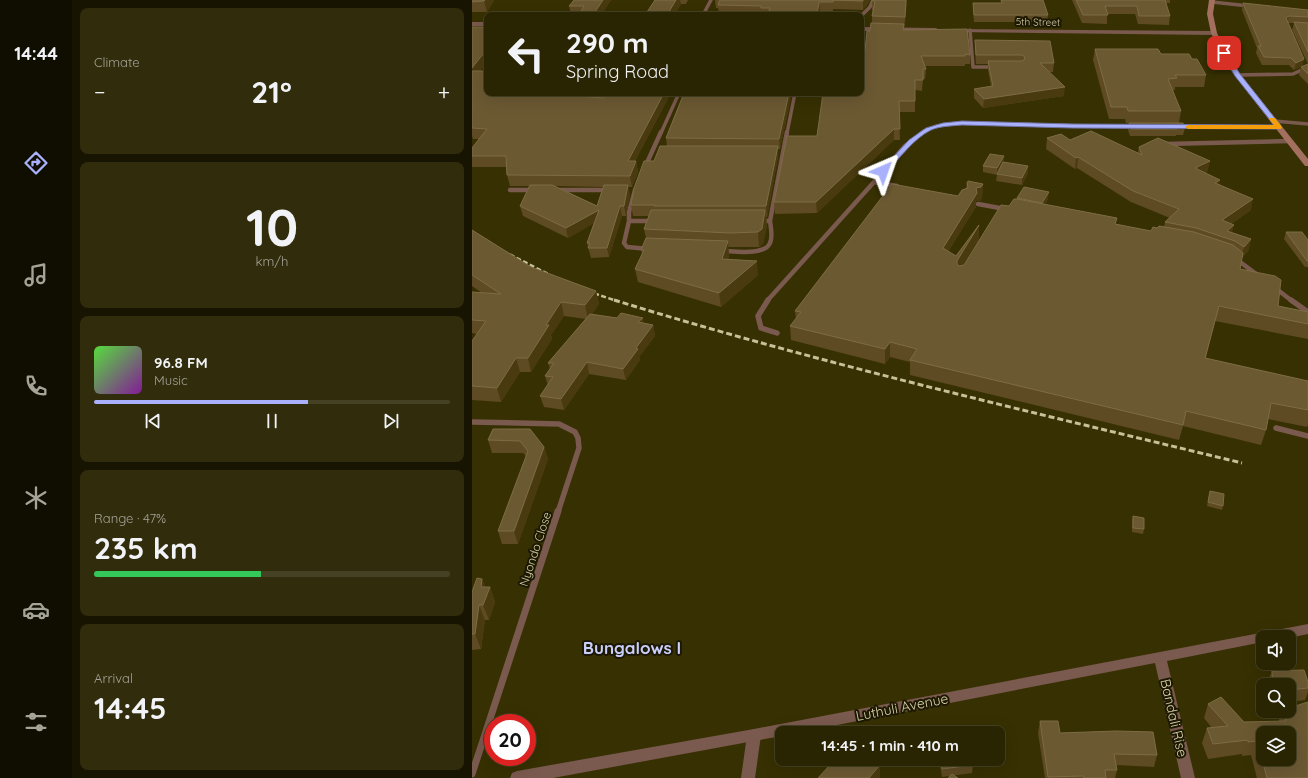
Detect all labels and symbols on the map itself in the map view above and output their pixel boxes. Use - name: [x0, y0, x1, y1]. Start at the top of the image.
- street label: 5th Street: [1016, 15, 1061, 29]
- pin: [1207, 36, 1241, 70]
- position arrow: [862, 150, 904, 192]
- street label: Nyondo Close: [516, 510, 554, 588]
- district label: Bungalows I: [583, 637, 681, 658]
- street label: Bandali Rise: [1156, 677, 1192, 759]
- street label: Luthuli Avenue: [854, 689, 950, 725]
- speed limit sign: 20: [484, 714, 536, 766]

